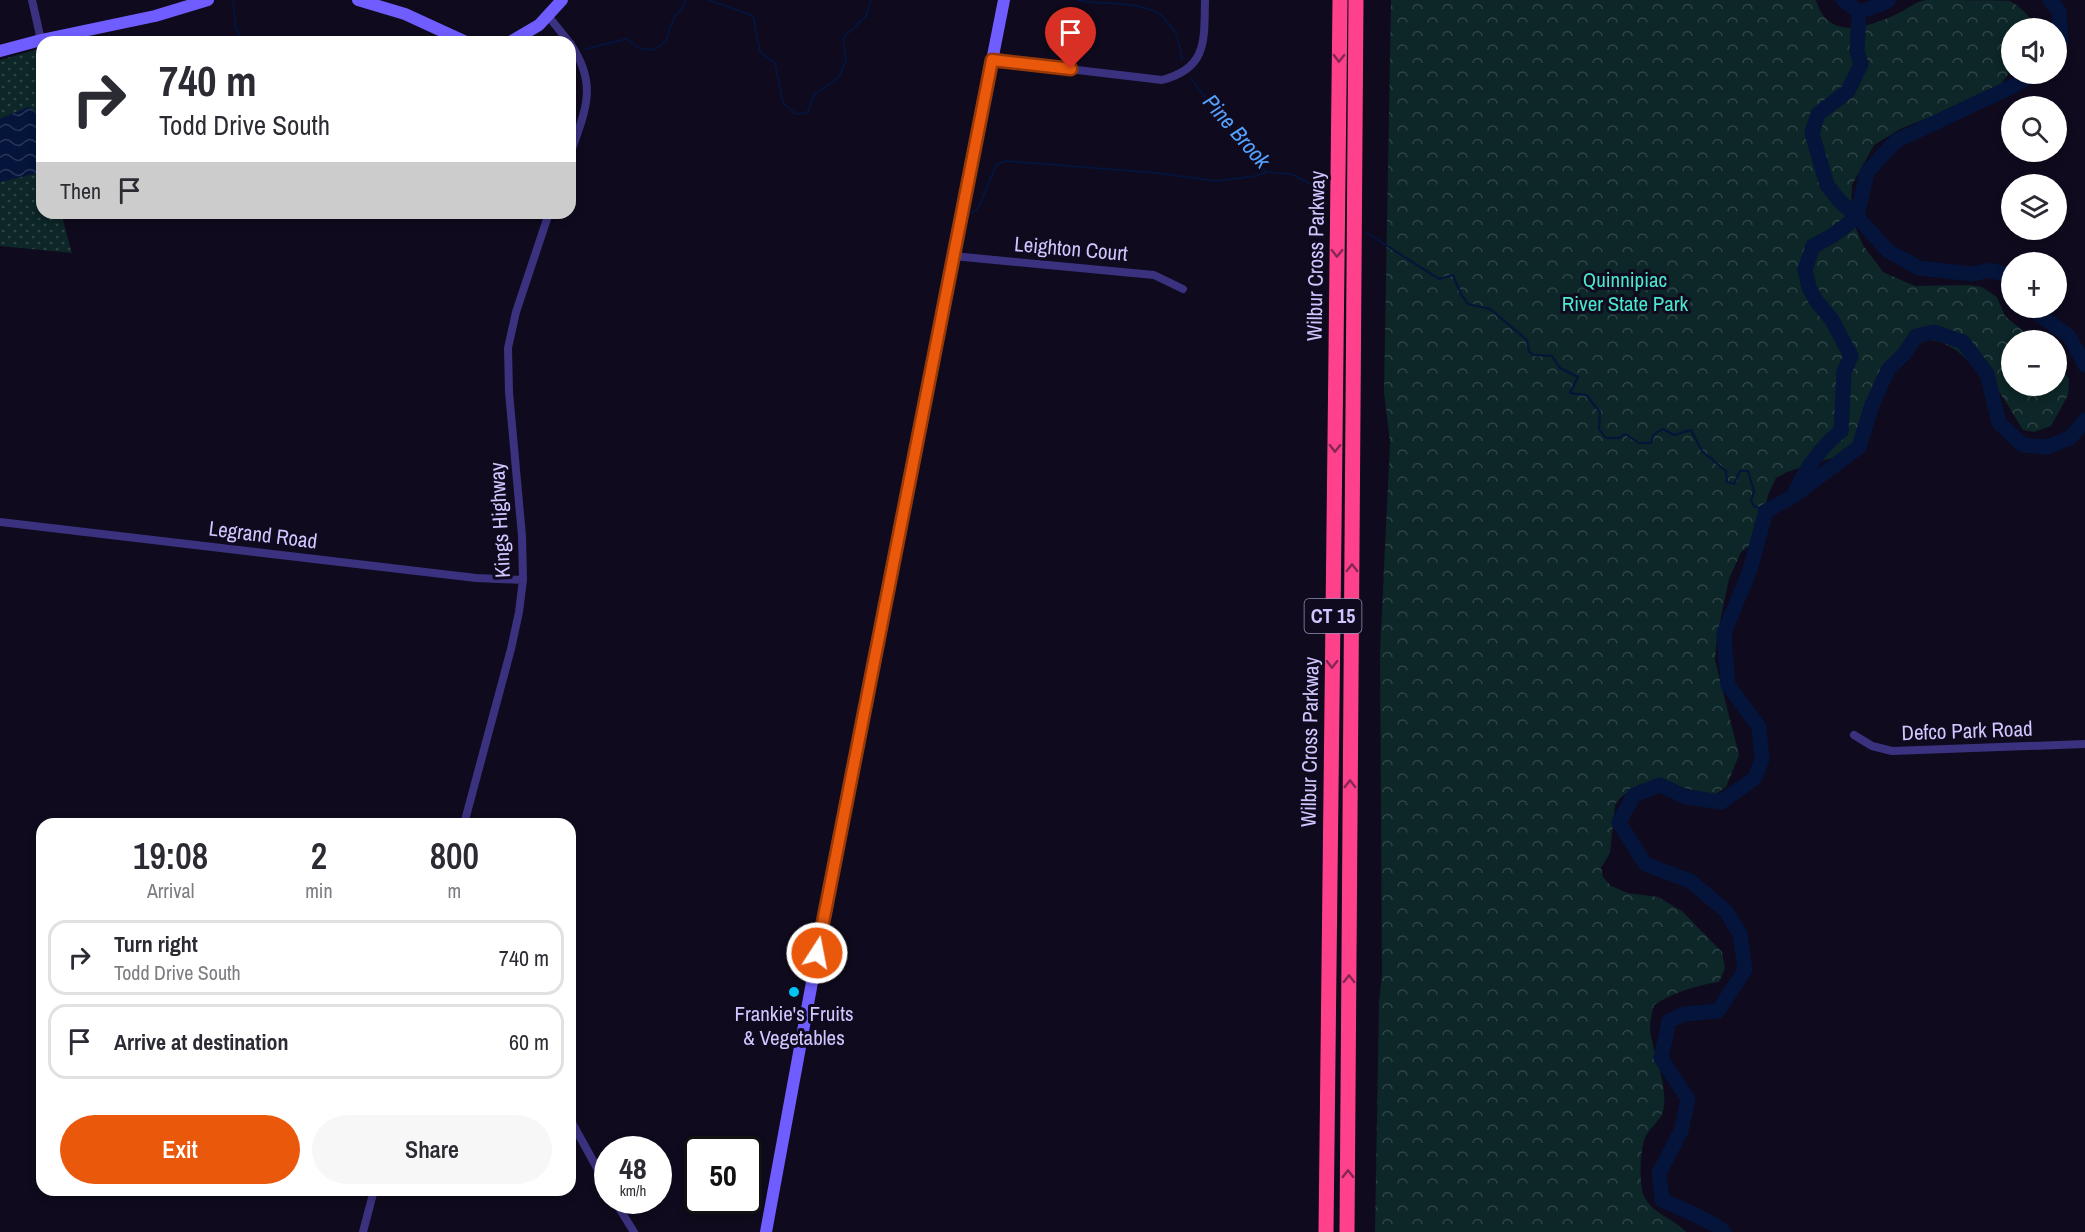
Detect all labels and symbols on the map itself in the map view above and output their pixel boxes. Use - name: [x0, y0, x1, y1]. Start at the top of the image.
- pin: [1045, 7, 1096, 69]
- one-way arrow: [1333, 54, 1345, 63]
- water label: Pine Brook: [1196, 87, 1278, 175]
- street label: Wilbur Cross Parkway: [1300, 170, 1331, 341]
- street label: Leighton Court: [1013, 229, 1129, 268]
- one-way arrow: [1331, 249, 1343, 258]
- park label: Quinnipiac River State Park: [1562, 265, 1689, 318]
- one-way arrow: [1329, 444, 1341, 453]
- street label: Kings Highway: [482, 461, 517, 579]
- street label: Legrand Road: [207, 513, 319, 556]
- one-way arrow: [1346, 563, 1358, 572]
- road number: CT 15: [1304, 599, 1362, 633]
- street label: Wilbur Cross Parkway: [1294, 656, 1325, 827]
- one-way arrow: [1326, 660, 1339, 669]
- street label: Defco Park Road: [1901, 714, 2033, 747]
- one-way arrow: [1344, 779, 1357, 788]
- position arrow: [785, 921, 849, 985]
- one-way arrow: [1343, 974, 1355, 983]
- marker: Frankie's Fruits & Vegetables: [787, 985, 801, 999]
- place label: Frankie's Fruits & Vegetables: [734, 999, 854, 1052]
- speed limit sign: 50: [684, 1136, 762, 1214]
- one-way arrow: [1342, 1169, 1354, 1178]

